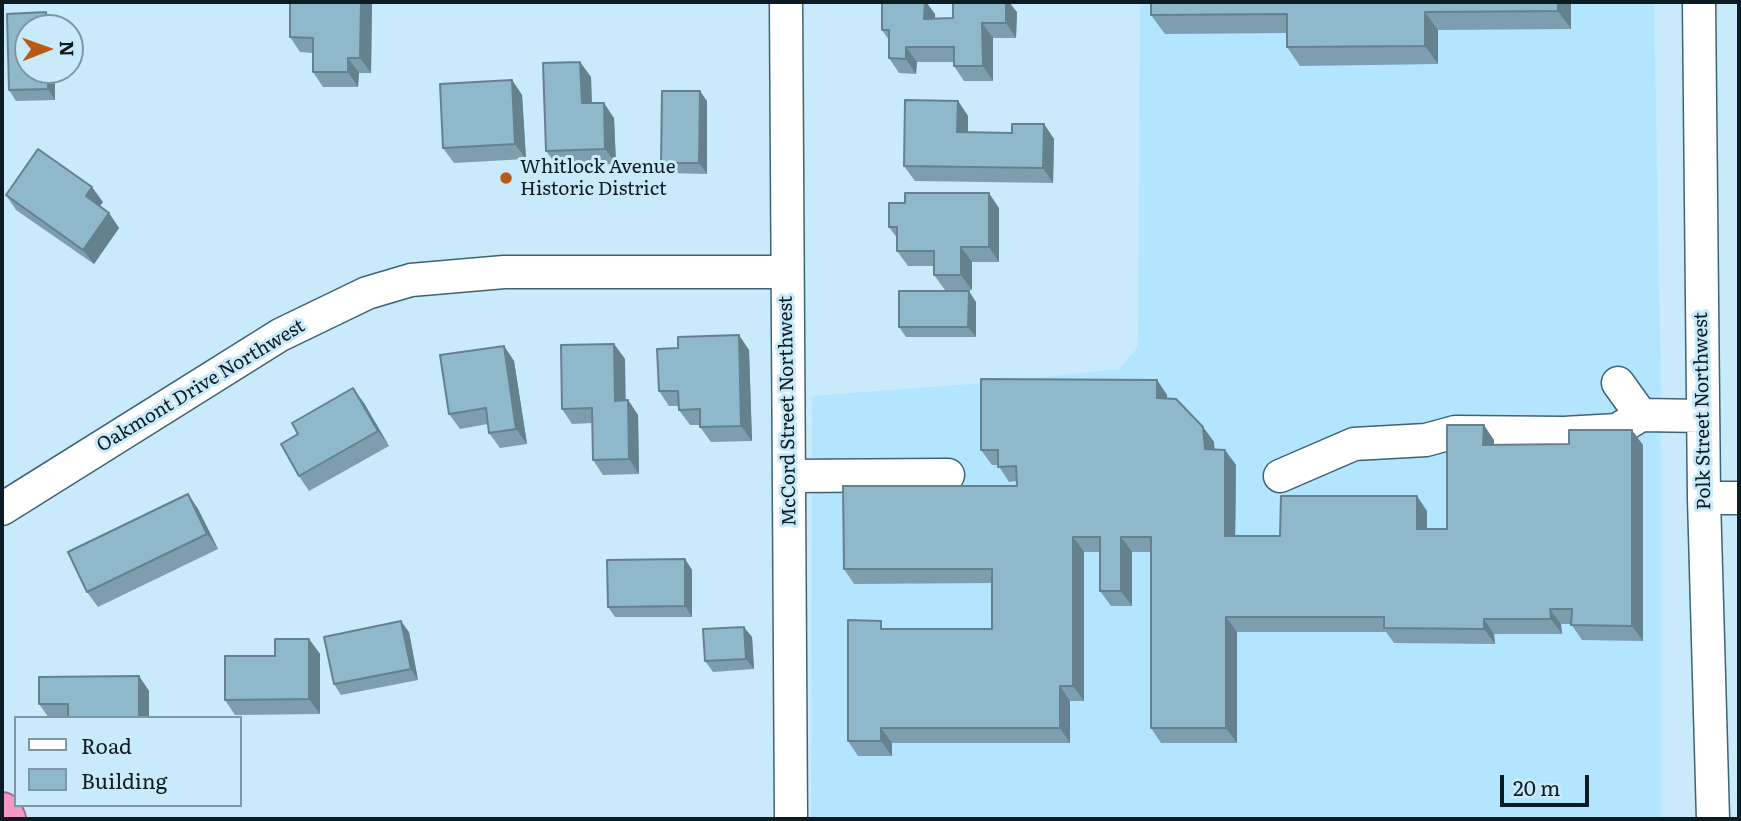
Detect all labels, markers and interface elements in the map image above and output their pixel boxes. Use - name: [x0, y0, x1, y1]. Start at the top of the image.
- north arrow: [14, 14, 84, 84]
- text: N: [54, 40, 82, 57]
- place label: Whitlock Avenue Historic District: [520, 156, 676, 200]
- marker: Whitlock Avenue Historic District: [498, 170, 514, 186]
- street label: McCord Street Northwest: [775, 295, 801, 527]
- street label: Polk Street Northwest: [1690, 312, 1716, 510]
- street label: Oakmont Drive Northwest: [93, 315, 309, 457]
- legend: [14, 716, 242, 807]
- text: Road: [81, 729, 132, 760]
- scale bar: [1503, 762, 1592, 806]
- text: Building: [81, 764, 167, 795]
- text: 20 m: [1513, 771, 1560, 802]

